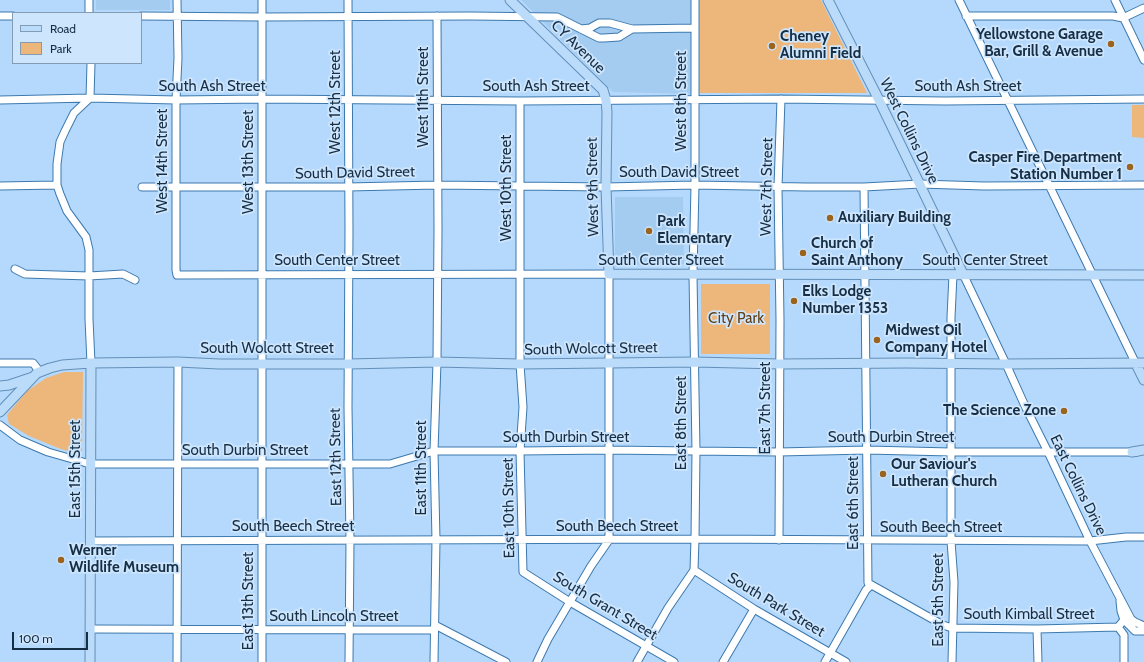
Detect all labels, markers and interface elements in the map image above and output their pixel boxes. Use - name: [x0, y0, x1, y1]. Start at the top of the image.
- legend: [12, 12, 142, 64]
- street label: CY Avenue: [547, 17, 609, 77]
- text: Road: [50, 21, 76, 36]
- place label: Yellowstone Garage Bar, Grill & Avenue: [976, 26, 1103, 61]
- place label: Cheney Alumni Field: [780, 28, 861, 63]
- marker: Yellowstone Garage Bar, Grill & Avenue: [1106, 39, 1116, 49]
- text: Park: [50, 41, 72, 56]
- marker: Cheney Alumni Field: [767, 41, 777, 51]
- street label: West 11th Street: [415, 47, 433, 147]
- street label: West 12th Street: [327, 50, 345, 154]
- street label: West 8th Street: [673, 51, 691, 151]
- street label: West Collins Drive: [876, 75, 942, 187]
- street label: South Ash Street: [159, 78, 265, 96]
- street label: South Ash Street: [483, 78, 589, 96]
- street label: South Ash Street: [915, 78, 1021, 96]
- street label: West 14th Street: [154, 109, 172, 213]
- street label: West 13th Street: [240, 110, 258, 214]
- street label: West 10th Street: [498, 135, 516, 241]
- street label: West 9th Street: [583, 137, 603, 237]
- street label: West 7th Street: [757, 138, 777, 236]
- place label: Casper Fire Department Station Number 1: [968, 149, 1122, 184]
- marker: Casper Fire Department Station Number 1: [1125, 162, 1135, 172]
- street label: South David Street: [295, 163, 415, 183]
- street label: South David Street: [619, 164, 739, 182]
- place label: Auxiliary Building: [838, 209, 951, 227]
- place label: Park Elementary: [657, 213, 732, 248]
- marker: Auxiliary Building: [825, 213, 835, 223]
- marker: Park Elementary: [644, 226, 654, 236]
- place label: Church of Saint Anthony: [811, 235, 903, 270]
- marker: Church of Saint Anthony: [798, 248, 808, 258]
- street label: South Center Street: [274, 252, 400, 270]
- street label: South Center Street: [598, 252, 724, 270]
- street label: South Center Street: [922, 252, 1048, 270]
- place label: Elks Lodge Number 1353: [802, 283, 888, 318]
- marker: Elks Lodge Number 1353: [789, 296, 799, 306]
- park label: City Park: [708, 310, 764, 328]
- place label: Midwest Oil Company Hotel: [885, 322, 987, 357]
- marker: Midwest Oil Company Hotel: [872, 335, 882, 345]
- street label: South Wolcott Street: [524, 339, 658, 359]
- street label: South Wolcott Street: [200, 340, 334, 358]
- street label: East 7th Street: [757, 362, 775, 454]
- street label: East 8th Street: [673, 376, 691, 470]
- place label: The Science Zone: [943, 402, 1056, 420]
- marker: The Science Zone: [1059, 406, 1069, 416]
- street label: East 12th Street: [326, 408, 346, 506]
- street label: East 15th Street: [67, 420, 85, 518]
- street label: East 11th Street: [413, 420, 431, 516]
- street label: South Durbin Street: [503, 429, 629, 447]
- street label: South Durbin Street: [828, 429, 954, 447]
- street label: East Collins Drive: [1046, 432, 1110, 538]
- street label: South Durbin Street: [182, 442, 308, 460]
- street label: East 6th Street: [845, 456, 863, 550]
- place label: Our Saviour's Lutheran Church: [891, 456, 997, 491]
- street label: East 10th Street: [499, 458, 519, 558]
- marker: Our Saviour's Lutheran Church: [878, 469, 888, 479]
- street label: South Beech Street: [232, 518, 354, 536]
- street label: South Beech Street: [556, 518, 678, 536]
- street label: South Beech Street: [880, 519, 1002, 537]
- place label: Werner Wildlife Museum: [69, 542, 179, 577]
- street label: East 13th Street: [240, 552, 258, 650]
- street label: East 5th Street: [930, 553, 948, 647]
- marker: Werner Wildlife Museum: [56, 555, 66, 565]
- street label: South Grant Street: [550, 568, 660, 644]
- street label: South Park Street: [724, 569, 828, 641]
- street label: South Kimball Street: [963, 606, 1095, 624]
- street label: South Lincoln Street: [269, 608, 399, 626]
- scale bar: [14, 624, 90, 650]
- text: 100 m: [19, 631, 53, 646]

